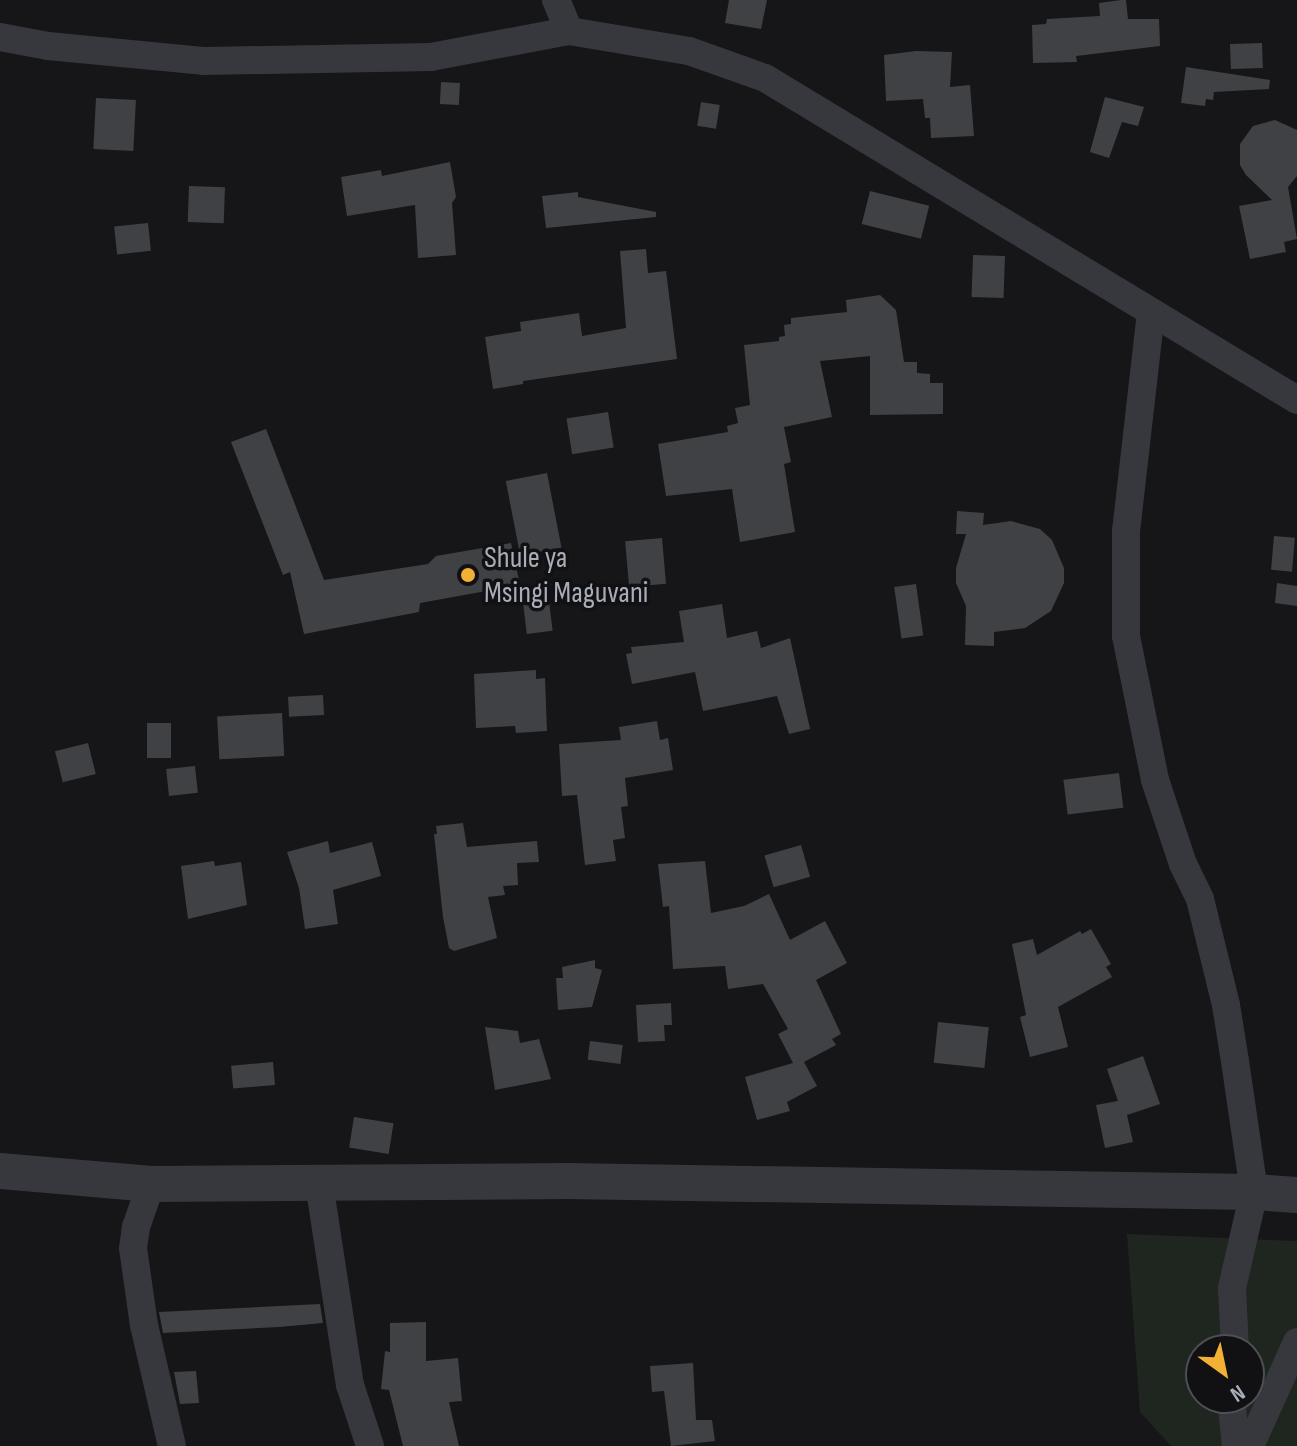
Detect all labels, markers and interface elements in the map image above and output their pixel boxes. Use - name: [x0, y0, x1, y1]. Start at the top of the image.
- place label: Shule ya Msingi Maguvani: [484, 540, 648, 610]
- marker: Shule ya Msingi Maguvani: [459, 566, 477, 584]
- north arrow: [1185, 1334, 1265, 1414]
- text: N: [1225, 1378, 1250, 1407]

